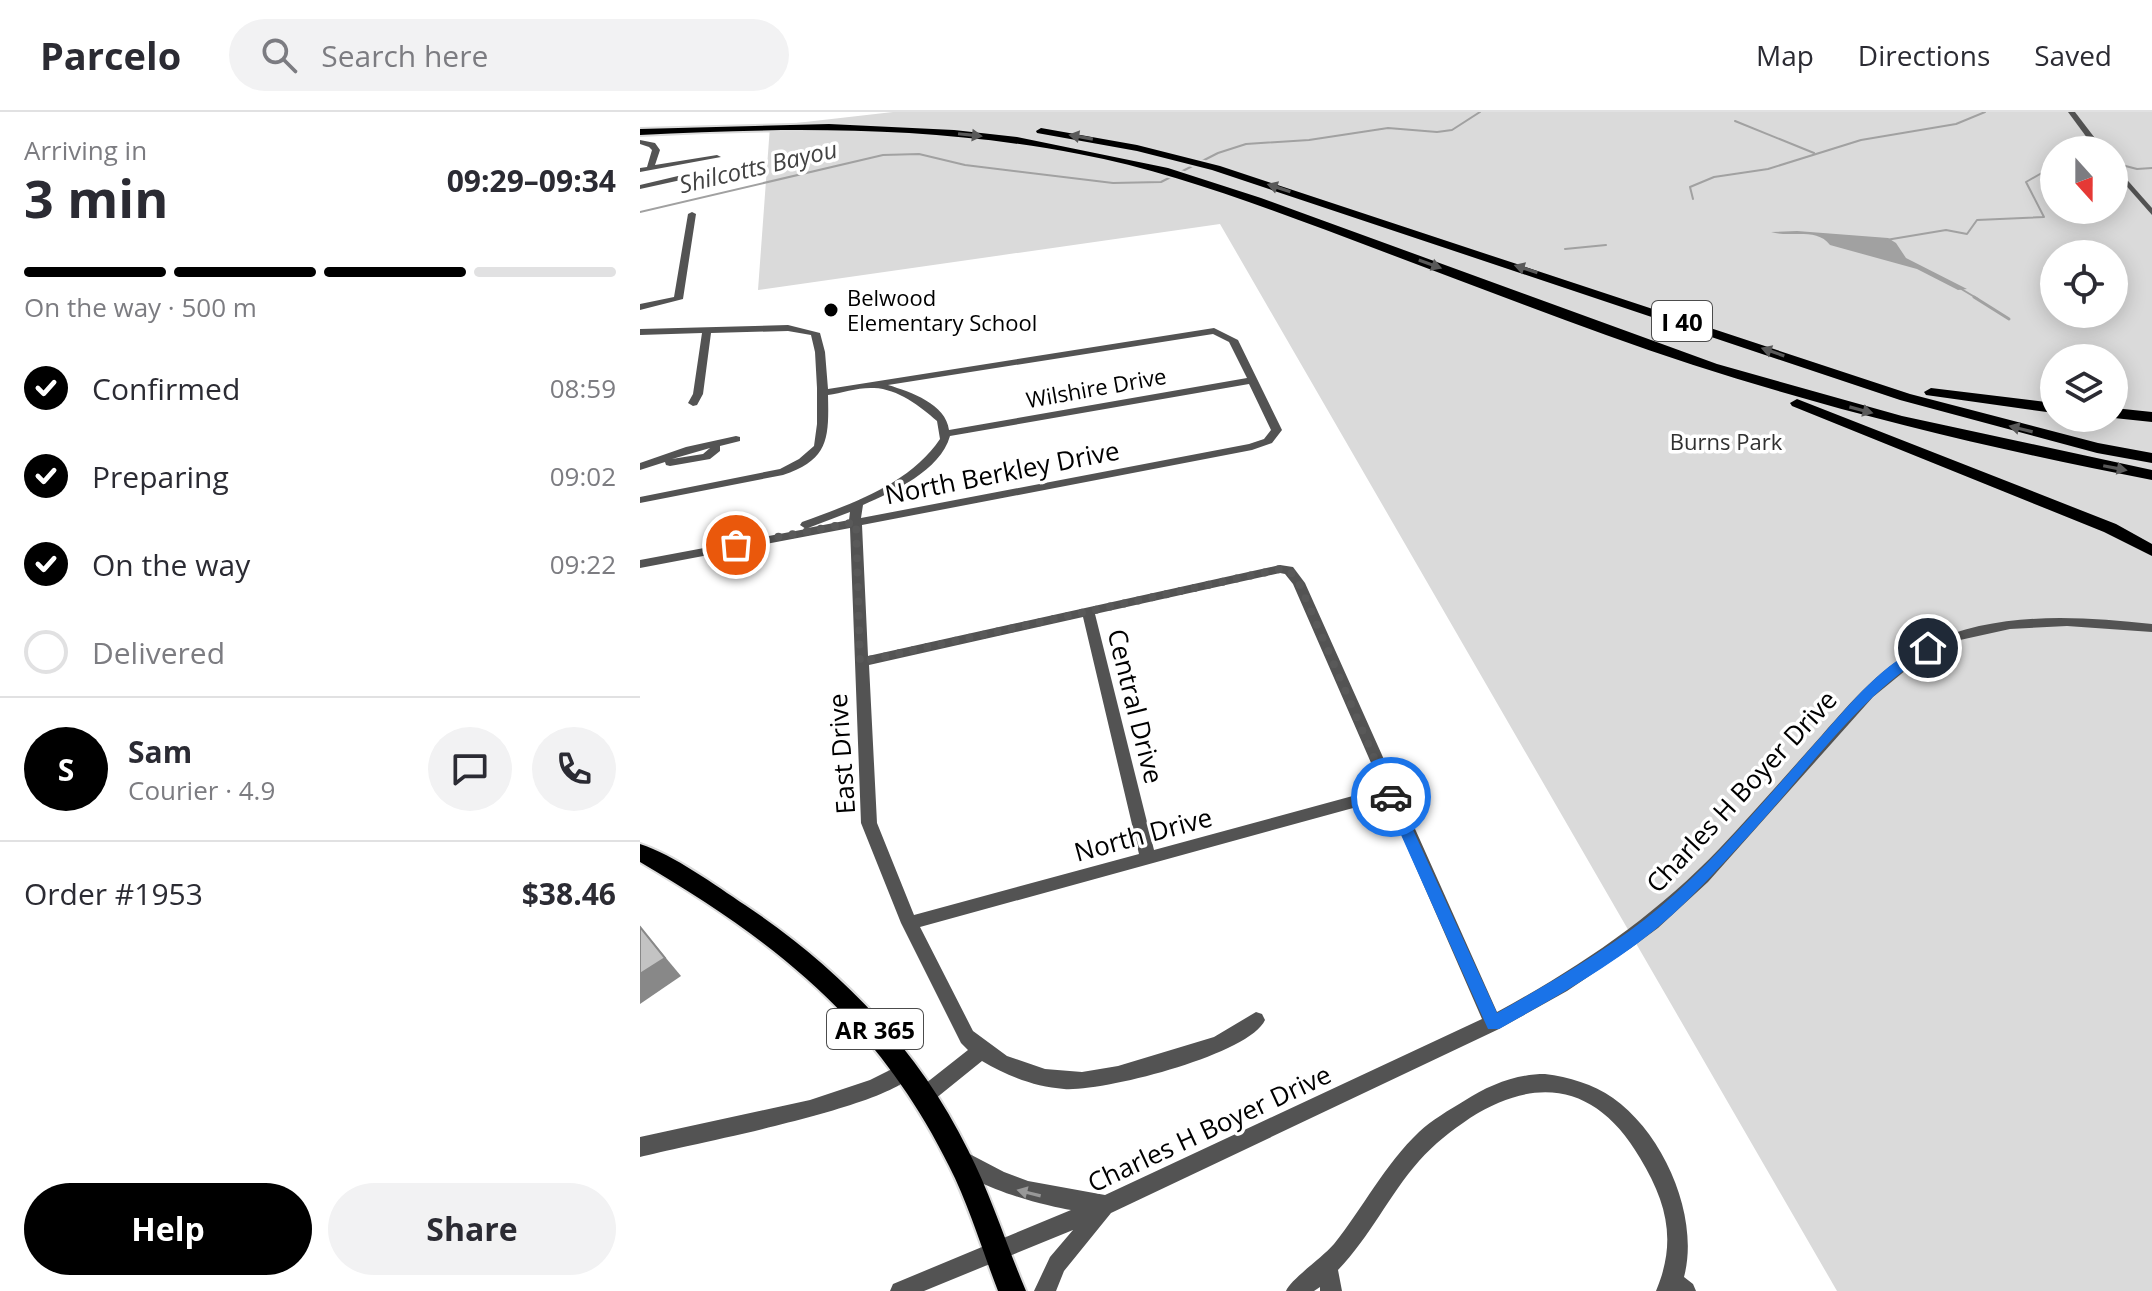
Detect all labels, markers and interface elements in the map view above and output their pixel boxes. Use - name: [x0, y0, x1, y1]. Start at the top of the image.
- search box: [229, 19, 789, 91]
- text: Parcelo: [40, 29, 181, 81]
- icon: search: [257, 33, 301, 77]
- text: Search here: [321, 35, 488, 76]
- text: Map: [1756, 36, 1814, 74]
- text: Directions: [1858, 36, 1990, 74]
- text: Saved: [2034, 36, 2112, 74]
- one-way arrow: [957, 129, 982, 142]
- one-way arrow: [1068, 130, 1093, 143]
- text: Arriving in: [24, 132, 147, 168]
- water label: Shilcotts Bayou: [676, 132, 840, 200]
- north arrow: [2040, 136, 2128, 224]
- map controls: [2040, 136, 2128, 432]
- text: 09:29–09:34: [447, 160, 616, 201]
- text: 3 min: [24, 162, 168, 233]
- one-way arrow: [1267, 182, 1291, 194]
- button: locate: [2040, 240, 2128, 328]
- one-way arrow: [1418, 258, 1442, 271]
- one-way arrow: [1514, 263, 1538, 275]
- place label: Belwood Elementary School: [847, 282, 1037, 337]
- text: On the way · 500 m: [24, 289, 257, 325]
- marker: Belwood Elementary School: [822, 301, 840, 319]
- road number: I 40: [1652, 301, 1712, 341]
- button: layers: [2040, 344, 2128, 432]
- one-way arrow: [1761, 345, 1785, 357]
- street label: Wilshire Drive: [1024, 360, 1168, 414]
- icon: check: [24, 366, 68, 410]
- text: Confirmed: [92, 368, 240, 409]
- text: 08:59: [550, 370, 616, 406]
- one-way arrow: [1850, 404, 1874, 417]
- one-way arrow: [2009, 422, 2034, 434]
- park label: Burns Park: [1670, 426, 1783, 456]
- street label: North Berkley Drive: [882, 432, 1122, 512]
- icon: check: [24, 454, 68, 498]
- text: Preparing: [92, 456, 229, 497]
- text: 09:02: [550, 458, 616, 494]
- one-way arrow: [2103, 462, 2128, 475]
- pin: [702, 511, 770, 579]
- icon: bag: [714, 523, 758, 567]
- icon: check: [24, 542, 68, 586]
- text: On the way: [92, 544, 250, 585]
- text: 09:22: [550, 546, 616, 582]
- pin: [1894, 614, 1962, 682]
- street label: Central Drive: [1099, 625, 1173, 787]
- icon: home: [1906, 626, 1950, 670]
- text: Delivered: [92, 632, 225, 673]
- street label: Charles H Boyer Drive: [1638, 682, 1844, 900]
- street label: East Drive: [819, 692, 863, 816]
- button: chat: [428, 727, 512, 811]
- button: phone: [532, 727, 616, 811]
- text: Sam: [128, 731, 192, 772]
- text: S: [58, 749, 74, 790]
- courier: [1351, 757, 1431, 837]
- text: Courier · 4.9: [128, 772, 275, 808]
- icon: car: [1369, 775, 1413, 819]
- street label: North Drive: [1070, 798, 1216, 870]
- text: Order #1953: [24, 873, 203, 914]
- text: $38.46: [522, 873, 616, 914]
- road number: AR 365: [827, 1009, 923, 1049]
- street label: Charles H Boyer Drive: [1081, 1056, 1337, 1200]
- button: Help: [24, 1183, 312, 1275]
- button: Share: [328, 1183, 616, 1275]
- one-way arrow: [1017, 1186, 1042, 1198]

